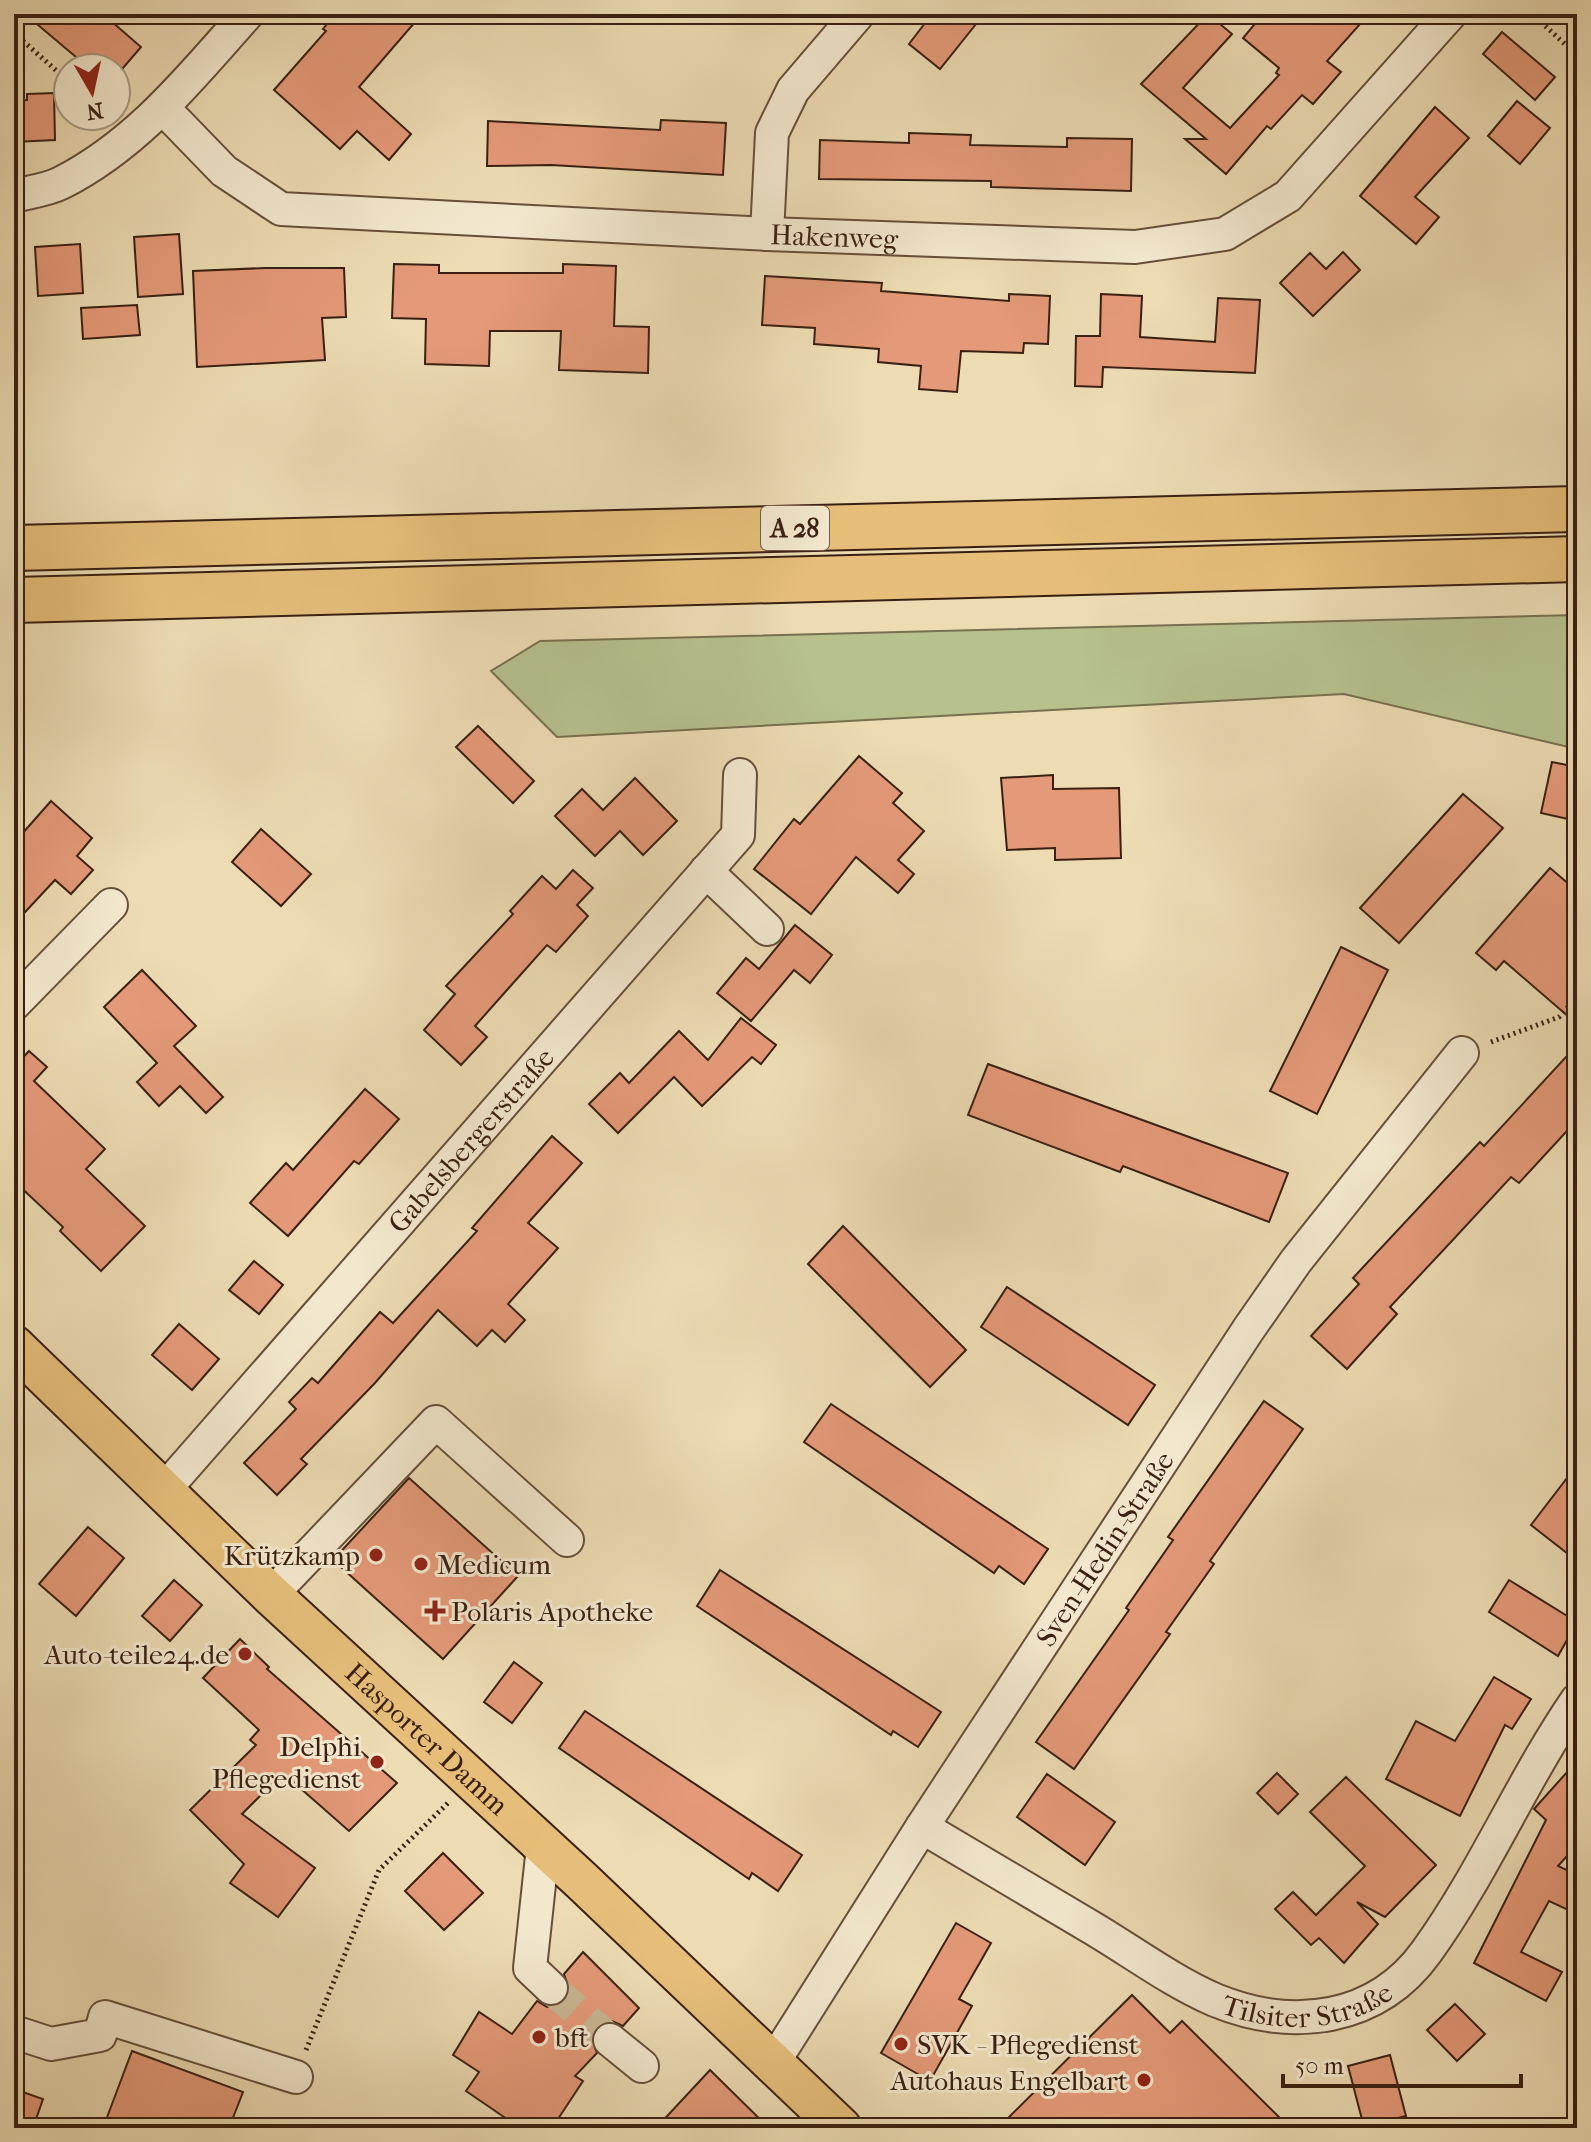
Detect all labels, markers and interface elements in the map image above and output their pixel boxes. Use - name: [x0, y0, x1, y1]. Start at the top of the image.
- north arrow: [52, 52, 132, 132]
- text: N: [84, 97, 105, 125]
- street label: Hakenweg: [770, 218, 900, 256]
- road number: A 28: [761, 506, 829, 550]
- street label: Gabelsbergerstraße: [381, 1041, 561, 1240]
- street label: Sven-Hedin-Straße: [1029, 1445, 1181, 1653]
- place label: Krützkamp: [224, 1539, 360, 1572]
- marker: Krützkamp: [367, 1546, 385, 1564]
- place label: Medicum: [437, 1548, 552, 1581]
- marker: Medicum: [412, 1555, 430, 1573]
- place label: Polaris Apotheke: [451, 1595, 653, 1628]
- marker: Polaris Apotheke: [426, 1602, 444, 1620]
- place label: Auto-teile24.de: [43, 1638, 229, 1671]
- marker: Auto-teile24.de: [236, 1645, 254, 1663]
- street label: Hasporter Damm: [339, 1656, 516, 1822]
- place label: Delphi Pflegedienst: [212, 1730, 361, 1795]
- marker: Delphi Pflegedienst: [368, 1753, 386, 1771]
- street label: Tilsiter Straße: [1218, 1976, 1399, 2034]
- place label: bft: [554, 2021, 589, 2054]
- marker: bft: [530, 2028, 548, 2046]
- place label: SVK - Pflegedienst: [917, 2028, 1139, 2061]
- marker: SVK - Pflegedienst: [892, 2035, 910, 2053]
- scale bar: [1283, 2038, 1521, 2088]
- text: 50 m: [1295, 2052, 1344, 2080]
- place label: Autohaus Engelbart: [889, 2064, 1128, 2097]
- marker: Autohaus Engelbart: [1135, 2071, 1153, 2089]

